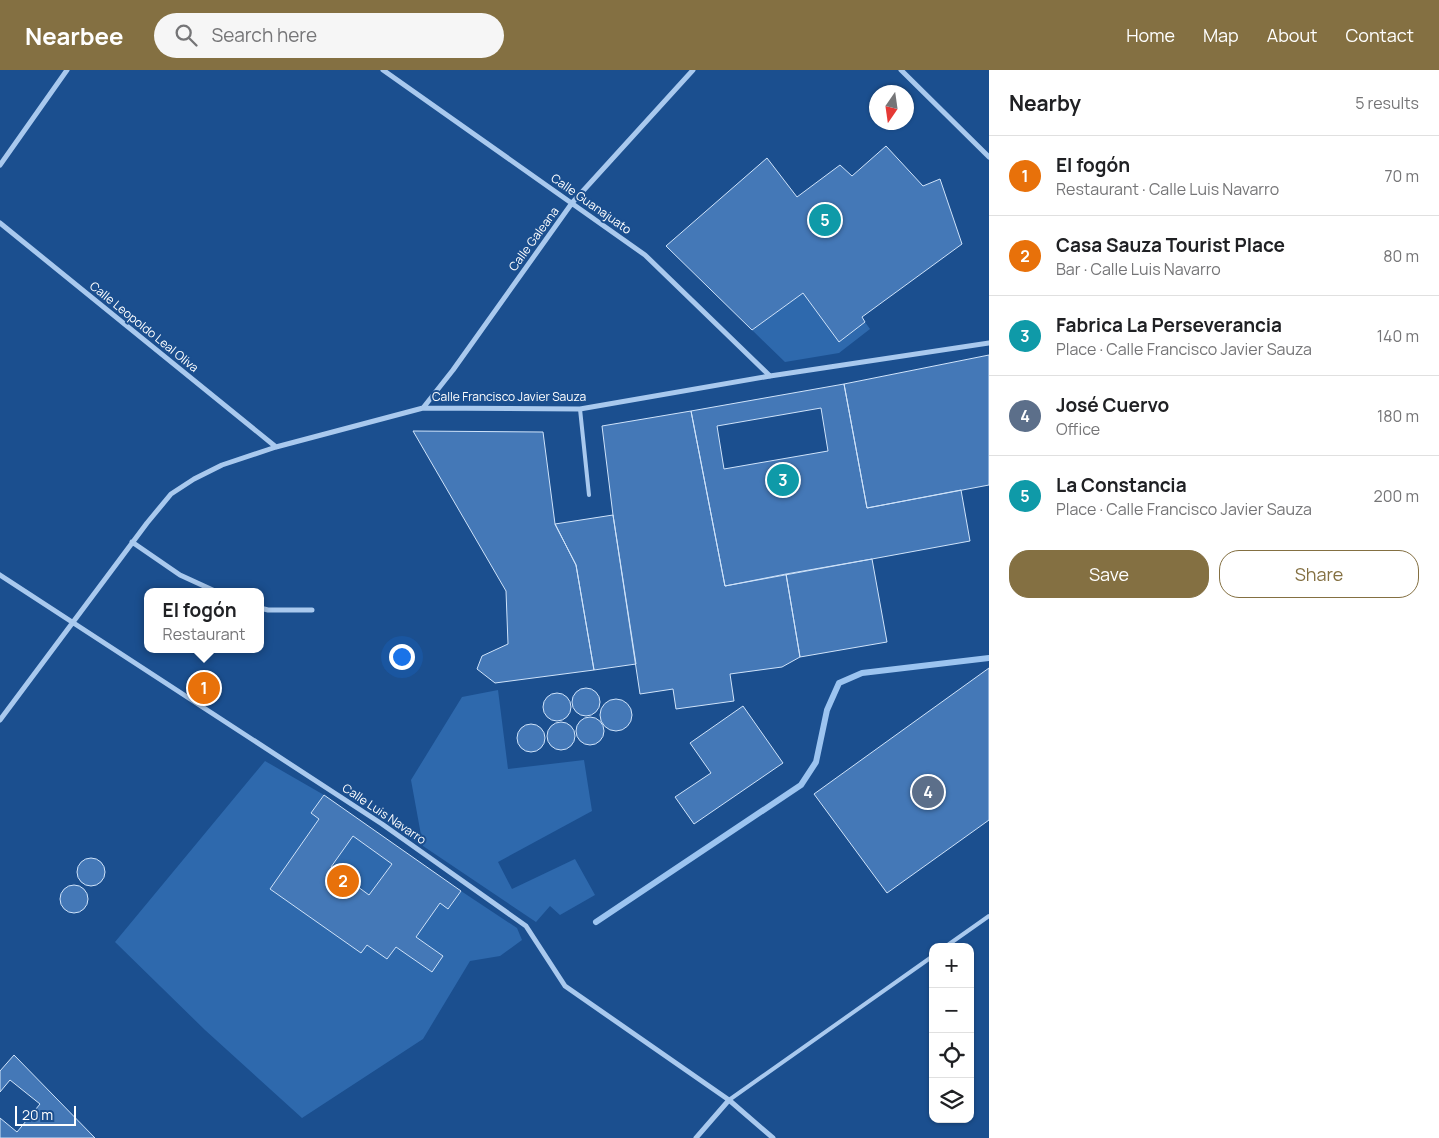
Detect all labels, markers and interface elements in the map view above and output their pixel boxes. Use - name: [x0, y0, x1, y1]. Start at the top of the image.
- search box: [154, 13, 504, 58]
- text: Nearbee: [25, 19, 124, 52]
- icon: search: [172, 21, 200, 49]
- text: Search here: [212, 22, 317, 48]
- text: Home: [1126, 23, 1175, 47]
- text: Map: [1203, 23, 1239, 47]
- text: About: [1267, 23, 1317, 47]
- text: Contact: [1345, 23, 1414, 47]
- north arrow: [869, 85, 914, 130]
- text: Nearby: [1009, 89, 1081, 117]
- text: 5 results: [1355, 92, 1419, 114]
- text: El fogón: [1056, 152, 1130, 178]
- text: 1: [1021, 165, 1029, 187]
- text: 70 m: [1384, 165, 1419, 187]
- street label: Calle Guanajuato: [548, 169, 635, 238]
- text: Restaurant · Calle Luis Navarro: [1056, 178, 1279, 200]
- pin: 5: [809, 201, 841, 239]
- street label: Calle Galeana: [505, 203, 563, 274]
- text: Casa Sauza Tourist Place: [1056, 232, 1285, 258]
- text: 2: [1020, 245, 1030, 267]
- text: 80 m: [1383, 245, 1419, 267]
- text: Bar · Calle Luis Navarro: [1056, 258, 1221, 280]
- street label: Calle Leopoldo Leal Oliva: [86, 277, 202, 376]
- text: Fabrica La Perseverancia: [1056, 312, 1282, 338]
- text: 3: [1020, 325, 1030, 347]
- text: 140 m: [1377, 325, 1419, 347]
- text: Place · Calle Francisco Javier Sauza: [1056, 338, 1312, 360]
- street label: Calle Francisco Javier Sauza: [432, 388, 586, 405]
- text: José Cuervo: [1056, 392, 1169, 418]
- text: 4: [1020, 405, 1030, 427]
- text: 180 m: [1377, 405, 1419, 427]
- text: Office: [1056, 418, 1100, 440]
- pin: 3: [767, 461, 799, 499]
- text: La Constancia: [1056, 472, 1187, 498]
- text: 5: [1020, 485, 1030, 507]
- text: 200 m: [1374, 485, 1419, 507]
- text: Place · Calle Francisco Javier Sauza: [1056, 498, 1312, 520]
- button: Save: [1009, 550, 1209, 598]
- button: Share: [1219, 550, 1419, 598]
- popup: [144, 588, 264, 653]
- text: El fogón: [163, 597, 237, 623]
- text: Restaurant: [163, 623, 245, 645]
- your location: [389, 644, 415, 670]
- pin: 1: [188, 669, 220, 707]
- pin: 4: [912, 773, 944, 811]
- street label: Calle Luis Navarro: [339, 779, 430, 848]
- pin: 2: [327, 862, 359, 900]
- map controls: [929, 943, 974, 1123]
- button: +: [929, 943, 974, 988]
- button: −: [929, 988, 974, 1033]
- button: locate: [929, 1033, 974, 1078]
- button: layers: [929, 1078, 974, 1123]
- scale bar: [15, 1103, 76, 1126]
- text: 20 m: [22, 1105, 53, 1124]

